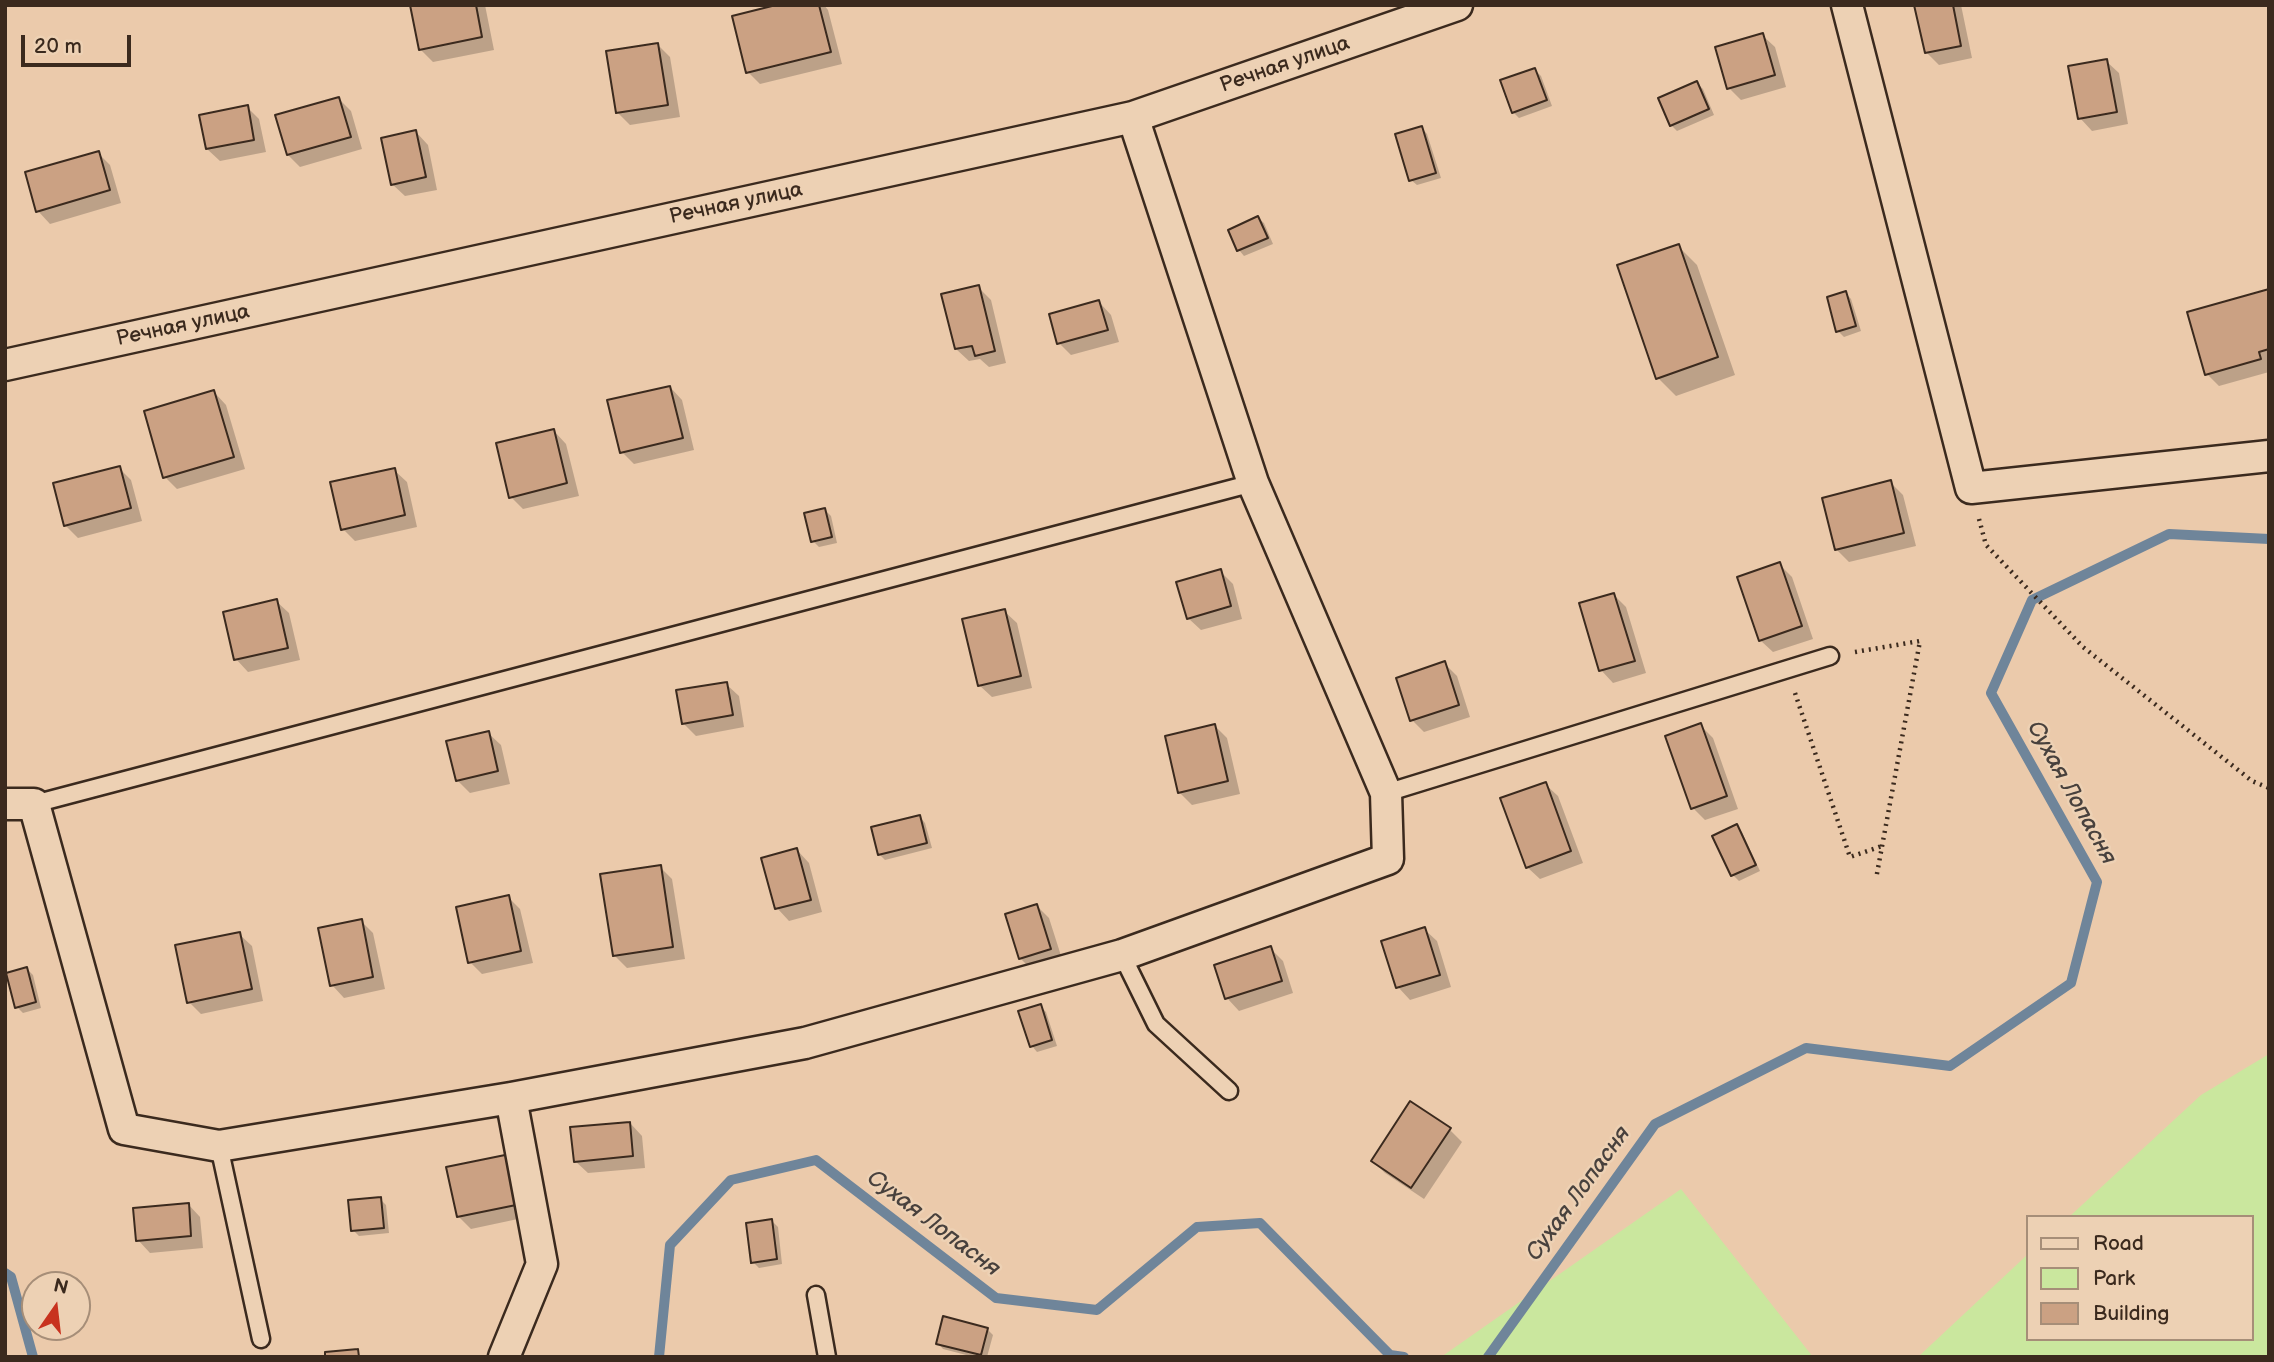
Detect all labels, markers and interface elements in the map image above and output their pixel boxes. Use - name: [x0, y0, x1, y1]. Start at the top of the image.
- scale bar: [24, 21, 135, 65]
- street label: Речная улица: [1217, 31, 1353, 99]
- text: 20 m: [34, 34, 82, 59]
- street label: Речная улица: [667, 178, 805, 230]
- street label: Речная улица: [114, 300, 252, 352]
- water label: Сухая Лопасня: [2020, 716, 2122, 870]
- water label: Сухая Лопасня: [1521, 1121, 1637, 1267]
- water label: Сухая Лопасня: [861, 1165, 1005, 1283]
- legend: [2025, 1215, 2253, 1341]
- text: Road: [2093, 1231, 2144, 1256]
- text: Park: [2093, 1266, 2135, 1291]
- north arrow: [21, 1271, 91, 1341]
- text: N: [51, 1274, 70, 1300]
- text: Building: [2093, 1301, 2169, 1326]

